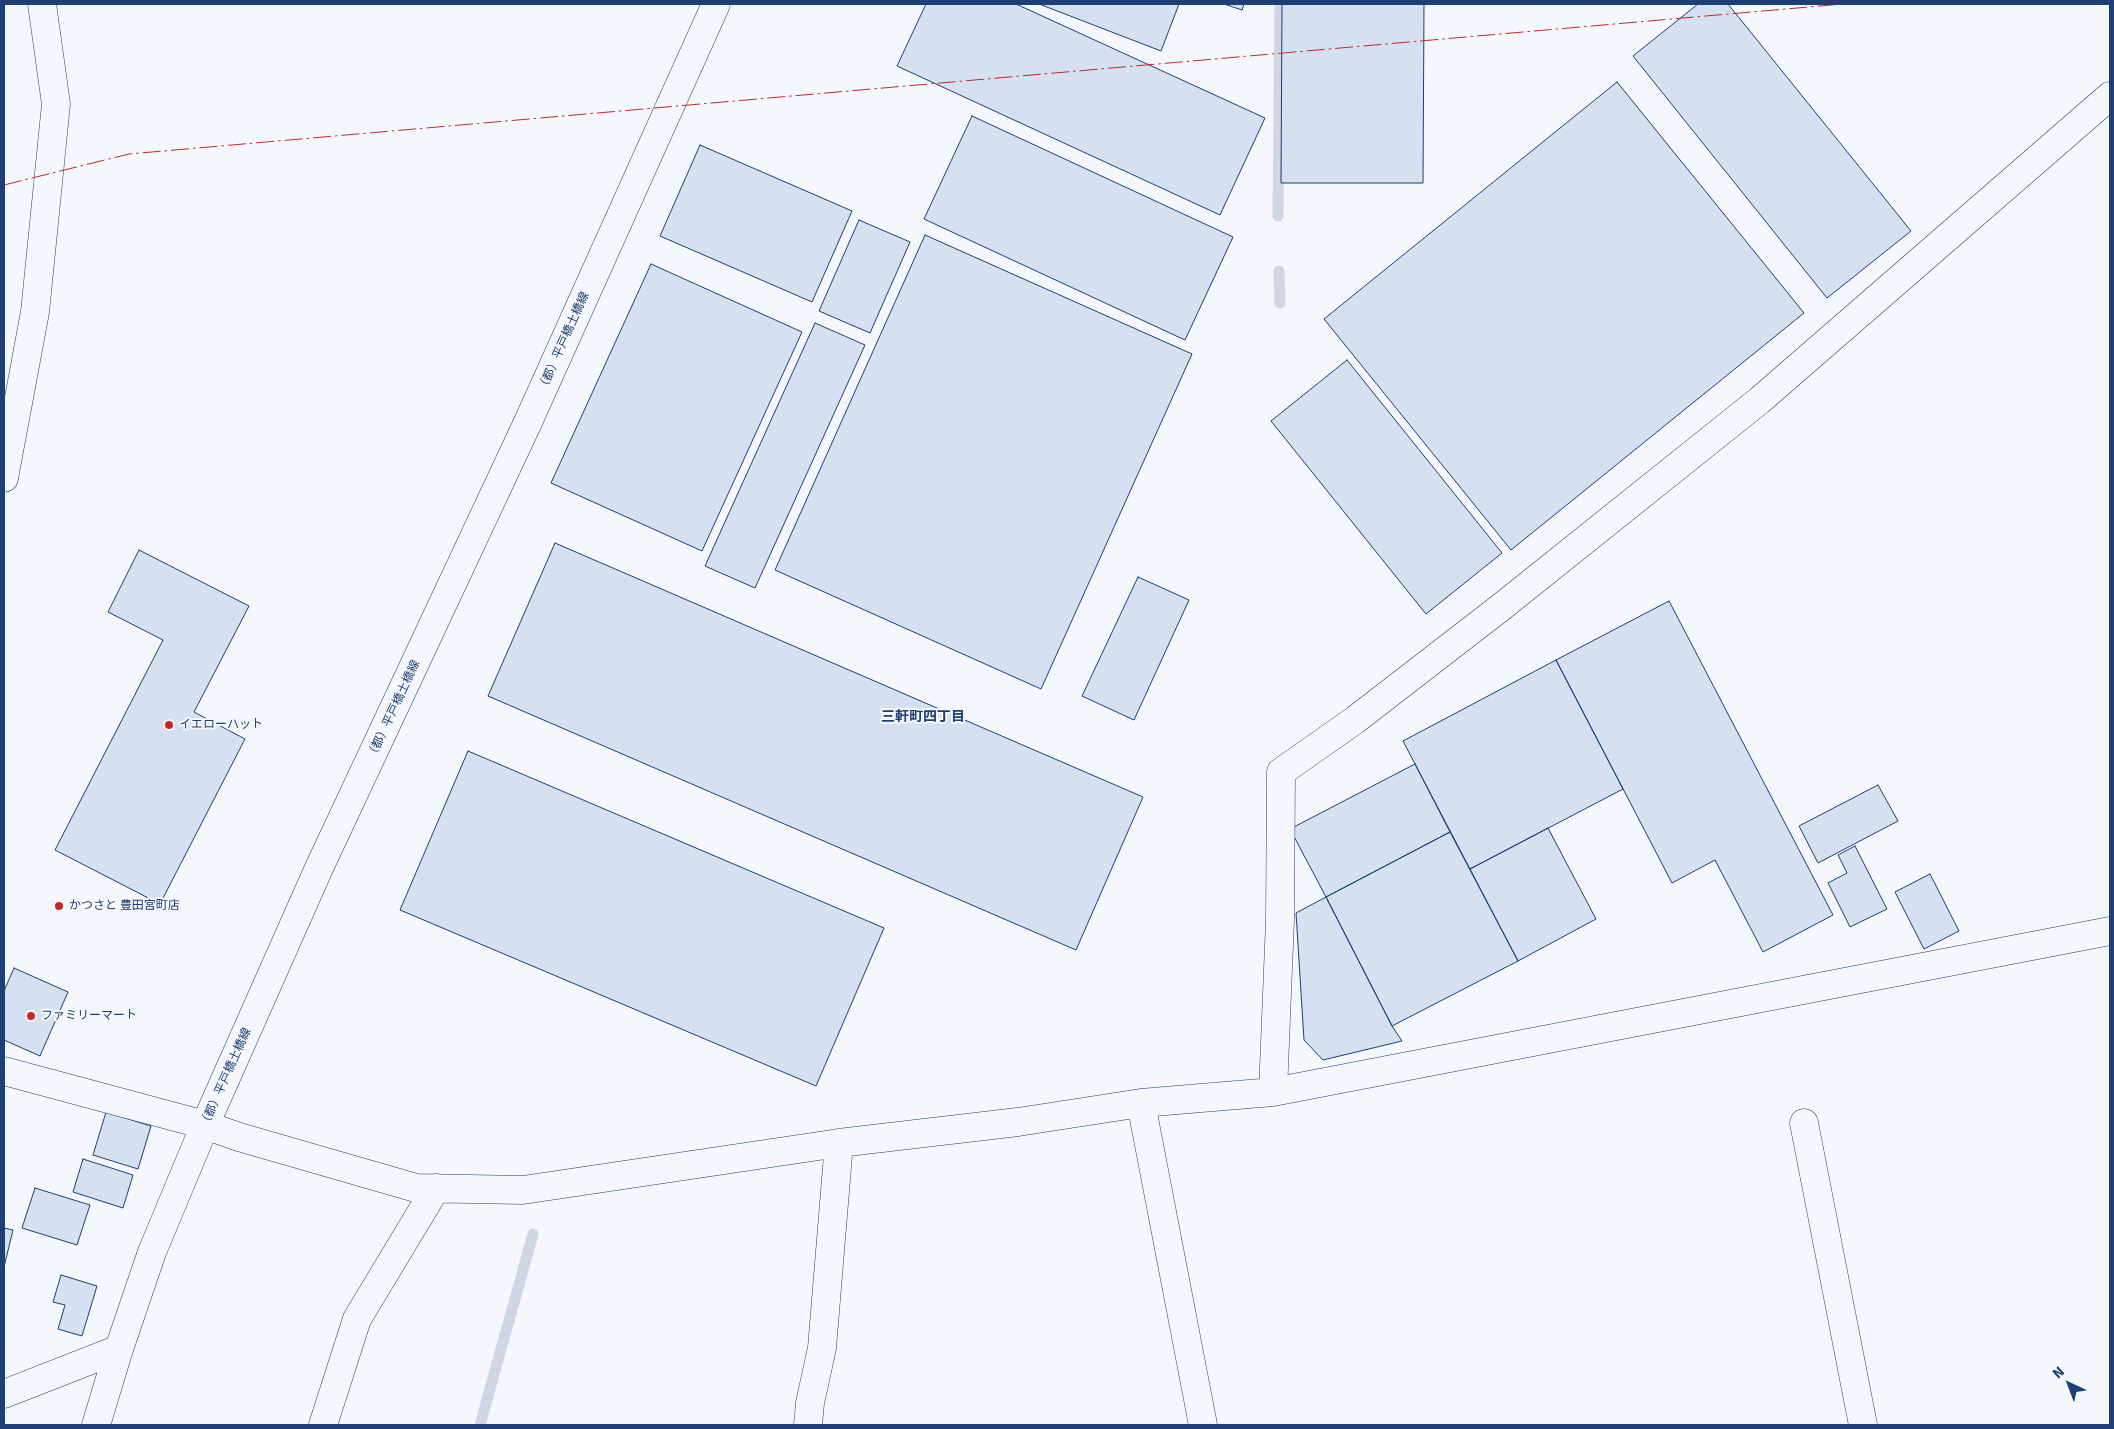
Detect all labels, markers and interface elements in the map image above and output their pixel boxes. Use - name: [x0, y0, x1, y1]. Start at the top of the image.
- street label: （都）平戸橋土橋線: [535, 290, 593, 394]
- street label: （都）平戸橋土橋線: [365, 658, 423, 762]
- district label: 三軒町四丁目: [881, 709, 965, 725]
- place label: イエローハット: [179, 718, 263, 732]
- marker: イエローハット: [163, 719, 175, 731]
- place label: かつさと 豊田宮町店: [69, 899, 180, 913]
- marker: かつさと 豊田宮町店: [53, 900, 65, 912]
- place label: ファミリーマート: [41, 1009, 137, 1023]
- marker: ファミリーマート: [25, 1010, 37, 1022]
- street label: （都）平戸橋土橋線: [197, 1026, 255, 1130]
- north arrow: [2044, 1359, 2094, 1409]
- text: N: [2049, 1363, 2068, 1382]

